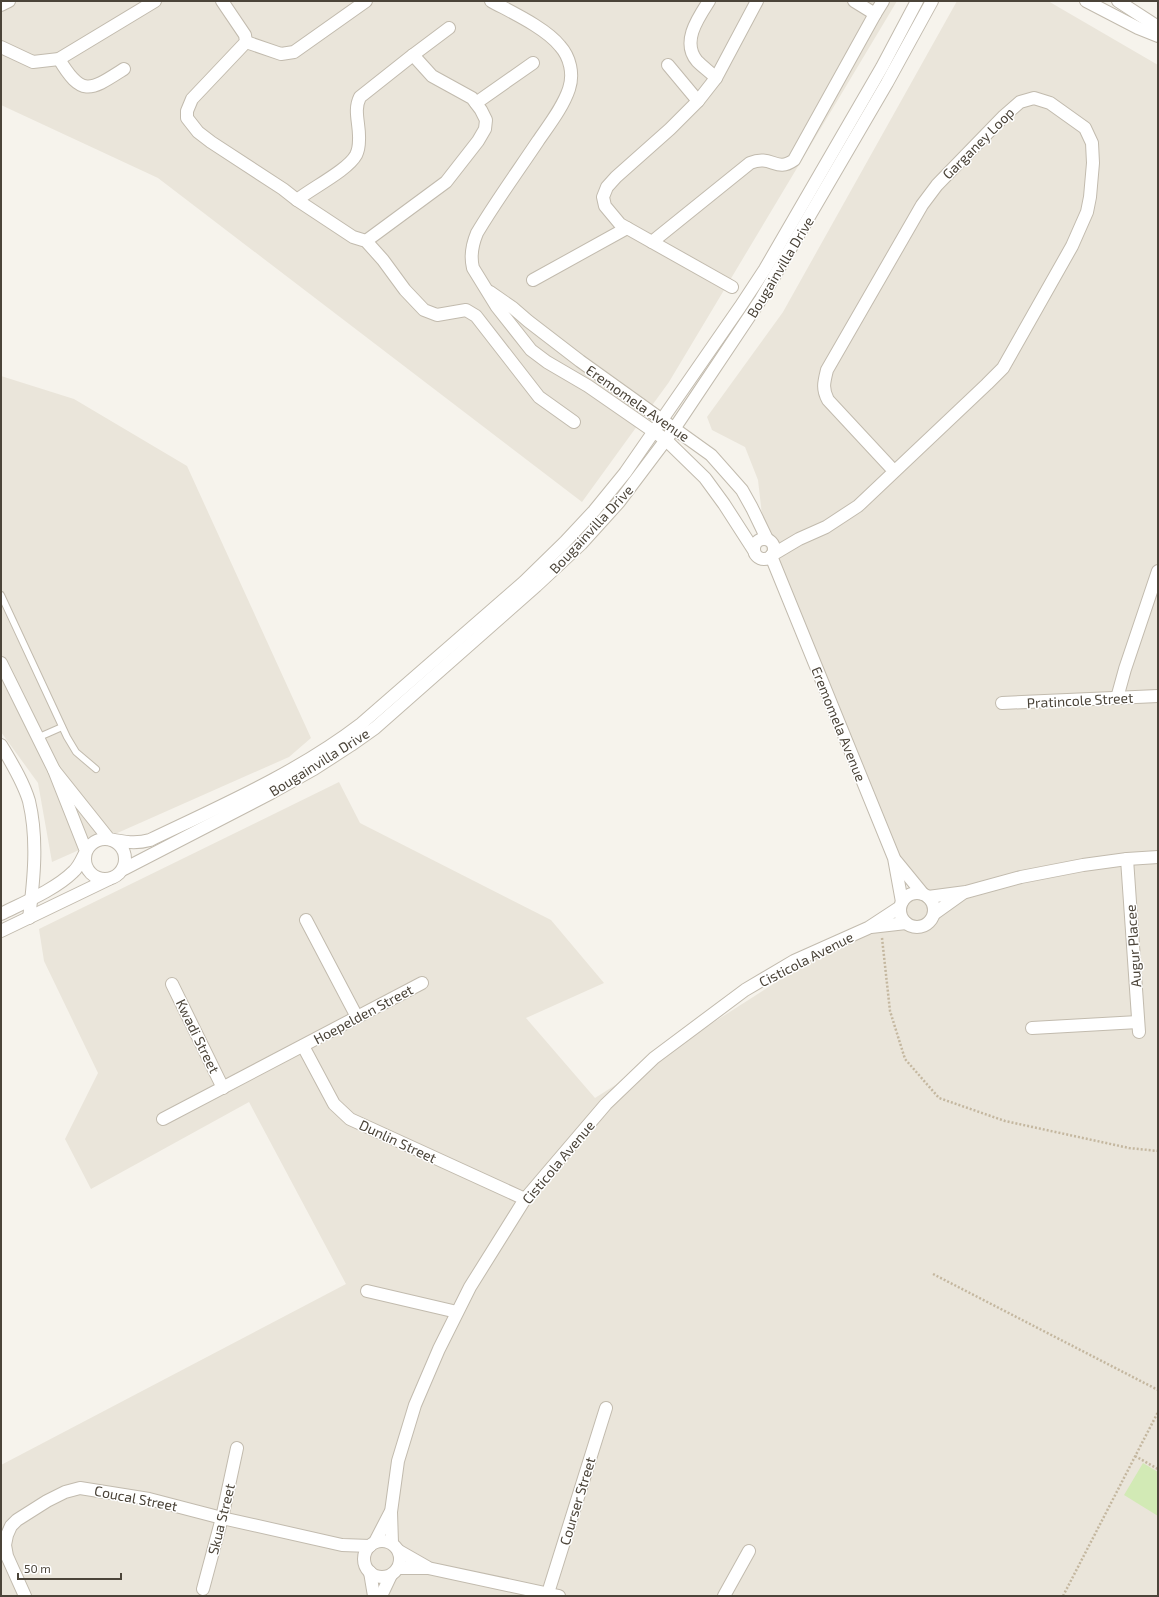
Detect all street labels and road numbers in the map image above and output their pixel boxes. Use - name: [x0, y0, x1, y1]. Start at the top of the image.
- street label: Garganey Loop: [939, 104, 1017, 182]
- street label: Bougainvilla Drive: [743, 213, 817, 321]
- street label: Eremomela Avenue: [583, 361, 693, 445]
- street label: Bougainvilla Drive: [546, 481, 636, 577]
- street label: Eremomela Avenue: [808, 664, 870, 784]
- street label: Pratincole Street: [1026, 689, 1134, 711]
- street label: Bougainvilla Drive: [266, 724, 372, 800]
- street label: Augur Placee: [1122, 904, 1144, 988]
- street label: Cisticola Avenue: [756, 928, 856, 990]
- street label: Hoepelden Street: [310, 981, 416, 1047]
- street label: Kwadi Street: [173, 996, 223, 1076]
- street label: Dunlin Street: [357, 1116, 439, 1166]
- street label: Cisticola Avenue: [518, 1117, 598, 1207]
- street label: Courser Street: [555, 1455, 599, 1547]
- street label: Coucal Street: [93, 1482, 179, 1514]
- street label: Skua Street: [204, 1482, 238, 1556]

